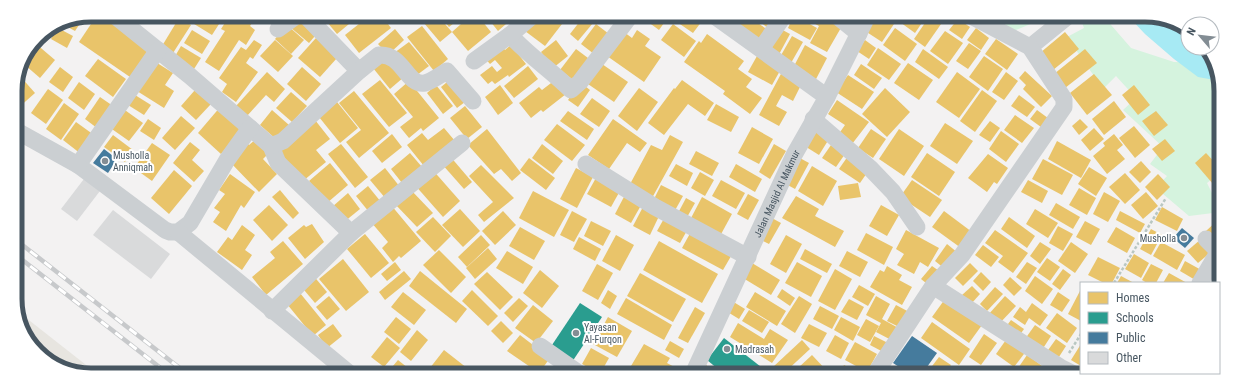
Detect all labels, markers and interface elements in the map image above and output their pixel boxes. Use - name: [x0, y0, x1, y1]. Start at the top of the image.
- north arrow: [1180, 16, 1220, 56]
- text: N: [1184, 25, 1199, 38]
- street label: Jalan Masjid Al Makmur: [751, 148, 801, 239]
- place label: Musholla Anniqmah: [113, 150, 153, 173]
- marker: Musholla Anniqmah: [100, 156, 110, 166]
- place label: Musholla: [1140, 233, 1176, 244]
- marker: Musholla: [1179, 233, 1189, 243]
- legend: [1080, 282, 1220, 374]
- text: Homes: [1116, 291, 1150, 305]
- text: Schools: [1116, 311, 1154, 325]
- place label: Yayasan Al-Furqon: [584, 322, 622, 345]
- marker: Yayasan Al-Furqon: [571, 328, 581, 338]
- text: Public: [1116, 331, 1146, 345]
- marker: Madrasah: [722, 344, 732, 354]
- place label: Madrasah: [735, 344, 774, 355]
- text: Other: [1116, 351, 1142, 365]

